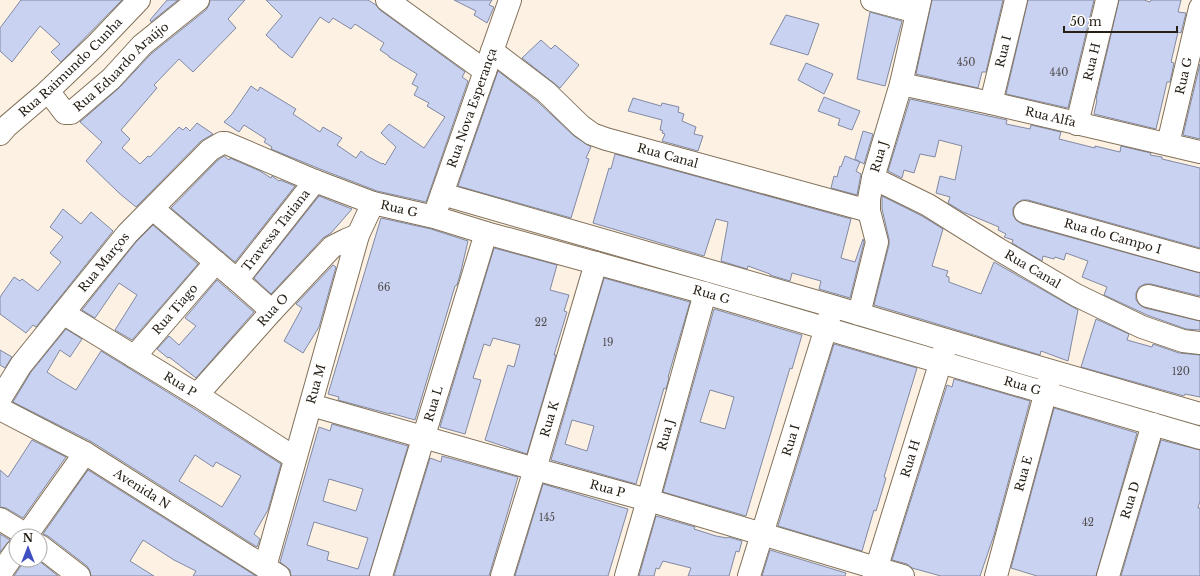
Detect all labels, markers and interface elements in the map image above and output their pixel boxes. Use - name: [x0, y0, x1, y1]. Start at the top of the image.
- scale bar: [1064, 8, 1177, 34]
- street label: Rua Raimundo Cunha: [15, 14, 125, 120]
- text: 50 m: [1070, 14, 1102, 29]
- street label: Rua Eduardo Araújo: [70, 19, 172, 115]
- street label: Rua I: [992, 34, 1014, 69]
- street label: Rua H: [1080, 41, 1103, 82]
- street label: Rua Nova Esperança: [444, 46, 500, 170]
- street label: Rua G: [1172, 55, 1195, 96]
- house number: 450: [957, 56, 975, 69]
- house number: 440: [1050, 66, 1068, 79]
- street label: Rua Alfa: [1024, 103, 1078, 130]
- street label: Rua J: [867, 139, 891, 174]
- street label: Rua Canal: [636, 140, 700, 171]
- street label: Travessa Tatiana: [239, 186, 313, 274]
- street label: Rua G: [379, 197, 420, 220]
- street label: Rua do Campo I: [1062, 215, 1163, 257]
- street label: Rua Marços: [75, 229, 132, 295]
- street label: Rua Canal: [1002, 247, 1064, 291]
- street label: Rua Tiago: [149, 280, 201, 337]
- house number: 66: [378, 281, 390, 294]
- street label: Rua G: [691, 282, 732, 307]
- street label: Rua O: [254, 290, 291, 329]
- house number: 22: [535, 316, 547, 329]
- house number: 19: [603, 336, 613, 349]
- street label: Rua M: [303, 362, 328, 405]
- house number: 120: [1172, 365, 1190, 378]
- street label: Rua P: [161, 368, 199, 400]
- street label: Rua G: [1002, 373, 1043, 398]
- street label: Rua L: [421, 384, 446, 423]
- street label: Rua K: [537, 399, 562, 439]
- street label: Rua J: [654, 417, 677, 452]
- street label: Rua I: [779, 422, 803, 458]
- street label: Rua H: [897, 438, 923, 479]
- street label: Rua E: [1011, 454, 1035, 493]
- street label: Avenida N: [110, 465, 173, 512]
- street label: Rua P: [588, 476, 627, 500]
- street label: Rua D: [1117, 480, 1143, 521]
- house number: 145: [539, 511, 555, 524]
- house number: 42: [1082, 516, 1094, 529]
- north arrow: [8, 528, 48, 568]
- text: N: [23, 531, 34, 545]

